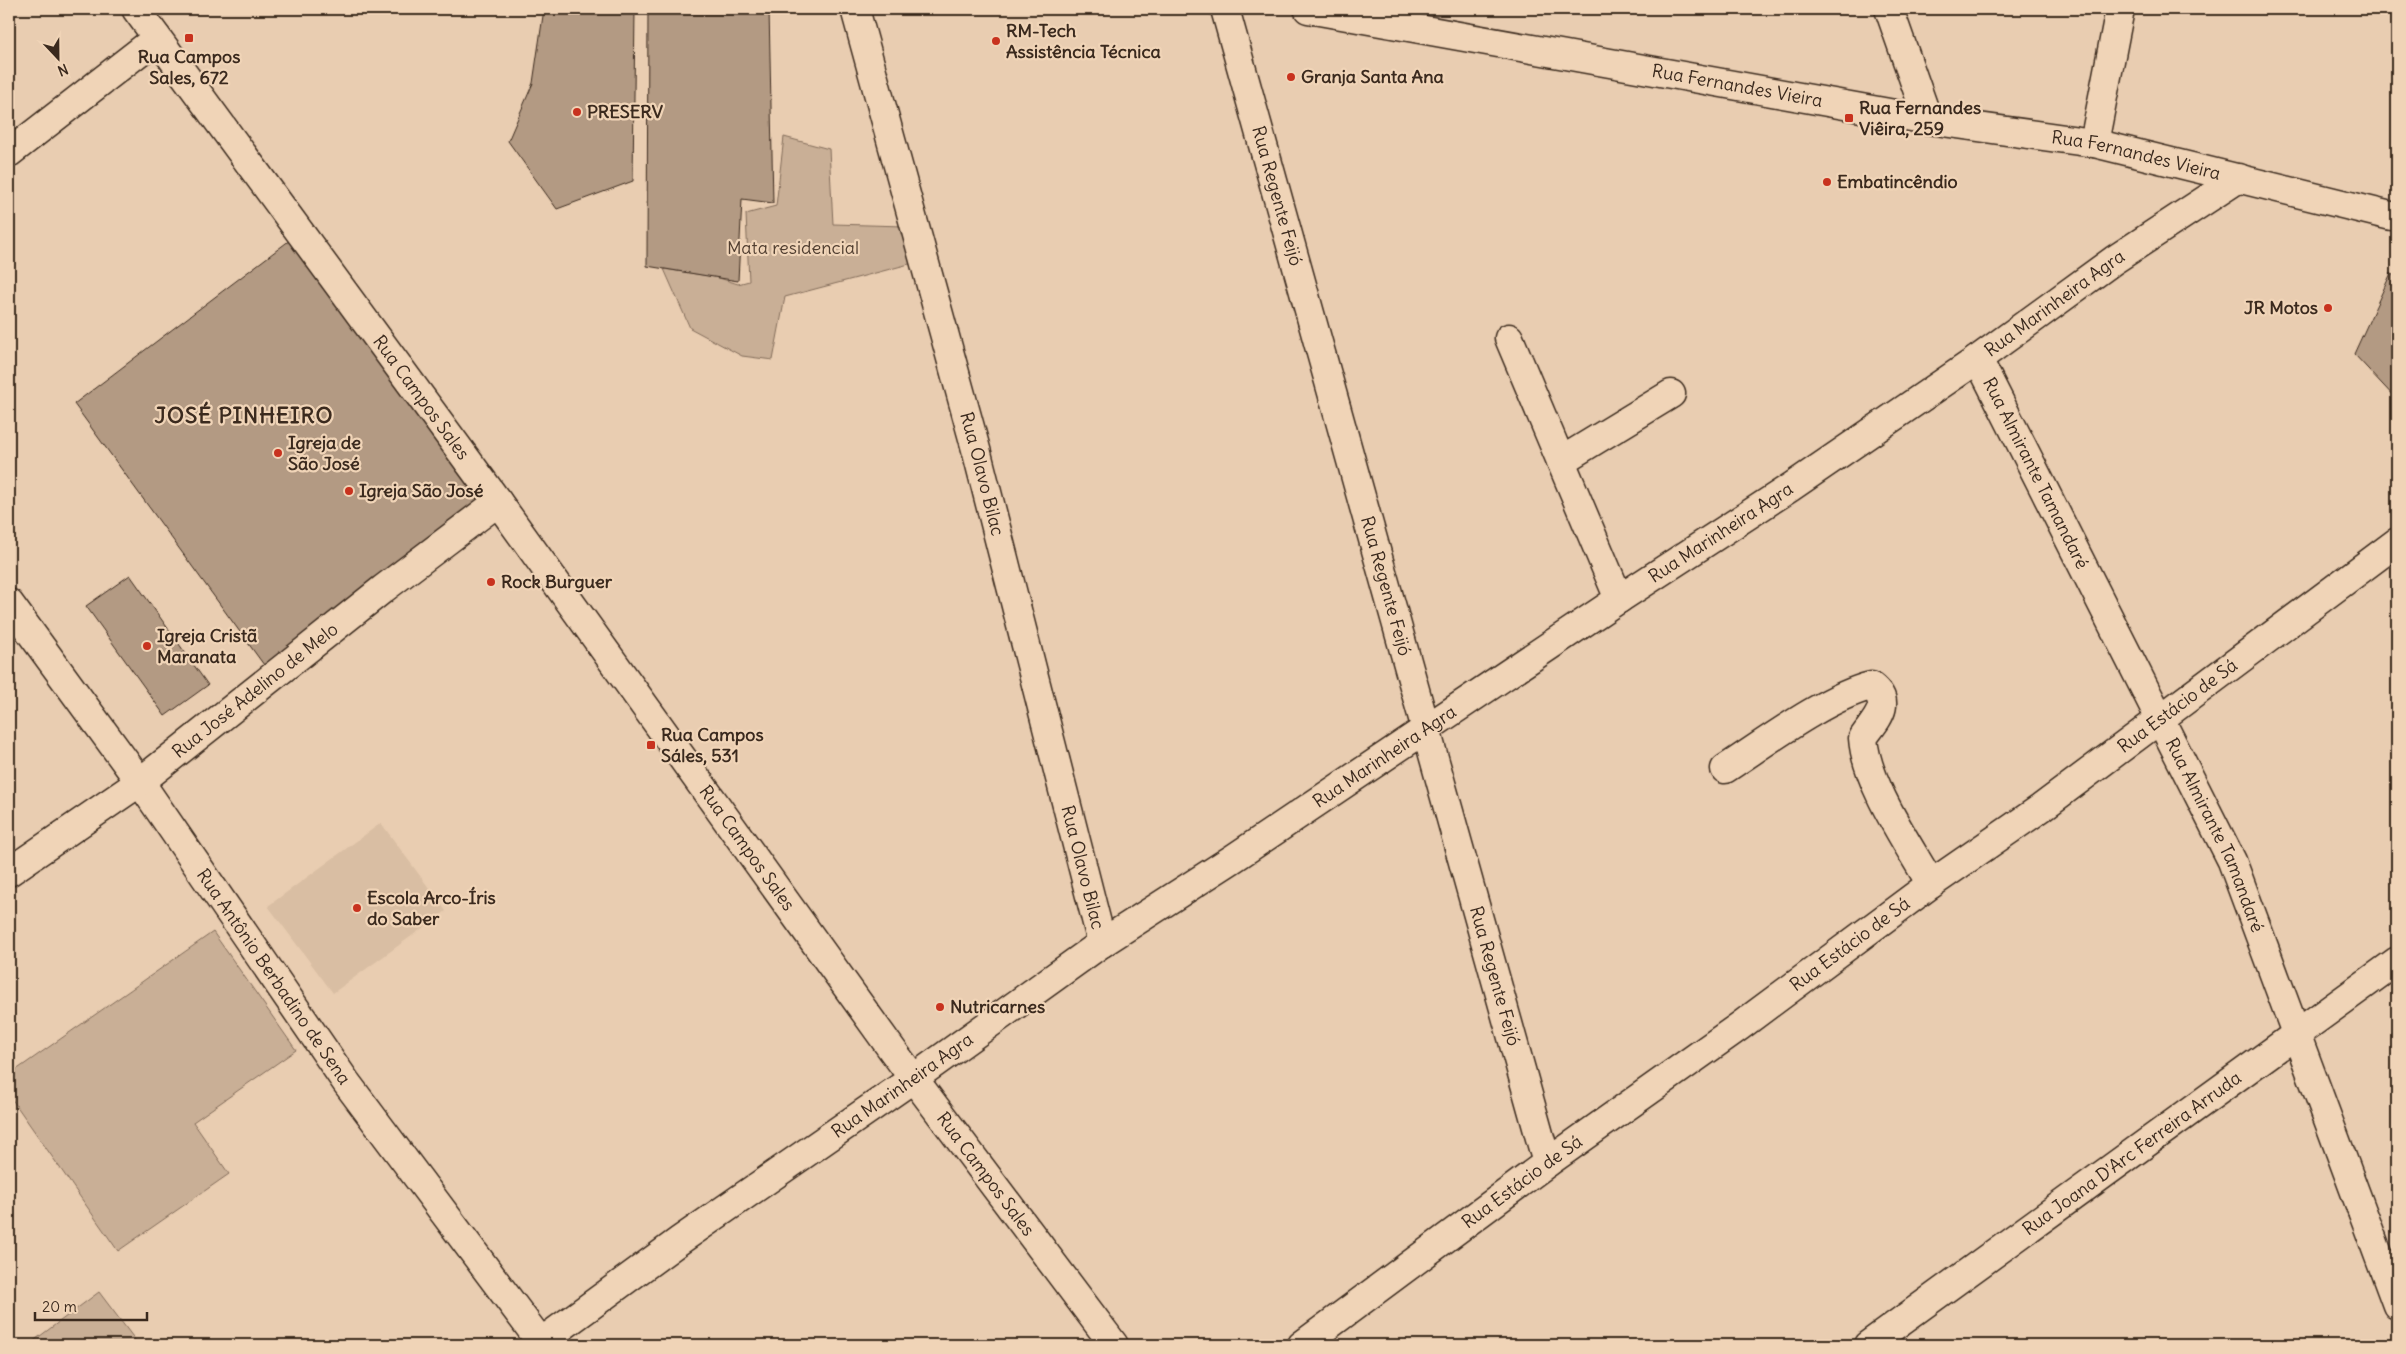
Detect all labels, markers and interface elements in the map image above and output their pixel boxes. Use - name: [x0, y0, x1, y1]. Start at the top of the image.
- place label: RM-Tech Assistência Técnica: [1006, 19, 1161, 63]
- north arrow: [32, 32, 82, 82]
- marker: Rua Campos Sales, 672: [183, 32, 195, 44]
- marker: RM-Tech Assistência Técnica: [990, 35, 1002, 47]
- place label: Rua Campos Sales, 672: [138, 45, 240, 89]
- street label: Rua Fernandes Vieira: [1650, 59, 1824, 112]
- text: N: [55, 60, 71, 80]
- place label: Granja Santa Ana: [1301, 65, 1444, 88]
- marker: Granja Santa Ana: [1285, 71, 1297, 83]
- place label: Rua Fernandes Viêira, 259: [1859, 96, 1981, 140]
- place label: PRESERV: [587, 100, 664, 123]
- marker: PRESERV: [571, 106, 583, 118]
- marker: Rua Fernandes Viêira, 259: [1843, 112, 1855, 124]
- street label: Rua Regente Feijó: [1247, 123, 1308, 268]
- street label: Rua Fernandes Vieira: [2050, 125, 2223, 185]
- place label: Embatincêndio: [1837, 170, 1958, 193]
- marker: Embatincêndio: [1821, 176, 1833, 188]
- park label: Mata residencial: [727, 236, 859, 259]
- street label: Rua Marinheira Agra: [1980, 244, 2129, 362]
- place label: JR Motos: [2244, 296, 2318, 319]
- marker: JR Motos: [2322, 302, 2334, 314]
- street label: Rua Campos Sales: [368, 330, 475, 464]
- street label: Rua Almirante Tamandaré: [1978, 373, 2094, 573]
- district label: JOSÉ PINHEIRO: [154, 401, 334, 429]
- street label: Rua Olavo Bilac: [955, 409, 1010, 538]
- place label: Igreja de São José: [288, 431, 361, 475]
- marker: Igreja de São José: [272, 447, 284, 459]
- street label: Rua Marinheira Agra: [1644, 477, 1797, 588]
- place label: Igreja São José: [359, 479, 484, 502]
- marker: Igreja São José: [343, 485, 355, 497]
- street label: Rua Regente Feijó: [1356, 513, 1417, 658]
- place label: Rock Burguer: [501, 570, 613, 593]
- marker: Rock Burguer: [485, 576, 497, 588]
- street label: Rua José Adelino de Melo: [167, 617, 342, 763]
- place label: Igreja Cristã Maranata: [157, 624, 257, 668]
- marker: Igreja Cristã Maranata: [141, 640, 153, 652]
- street label: Rua Estácio de Sá: [2113, 653, 2242, 758]
- street label: Rua Marinheira Agra: [1308, 700, 1460, 813]
- place label: Rua Campos Sáles, 531: [661, 723, 764, 767]
- street label: Rua Almirante Tamandaré: [2161, 734, 2269, 935]
- marker: Rua Campos Sáles, 531: [645, 739, 657, 751]
- street label: Rua Campos Sales: [694, 780, 800, 915]
- street label: Rua Olavo Bilac: [1056, 803, 1110, 932]
- street label: Rua Antônio Berbadino de Sena: [192, 864, 356, 1089]
- place label: Escola Arco-Íris do Saber: [367, 886, 496, 930]
- street label: Rua Estácio de Sá: [1785, 892, 1914, 996]
- marker: Escola Arco-Íris do Saber: [351, 902, 363, 914]
- street label: Rua Regente Feijó: [1465, 903, 1526, 1048]
- place label: Nutricarnes: [950, 995, 1045, 1018]
- marker: Nutricarnes: [934, 1001, 946, 1013]
- street label: Rua Marinheira Agra: [827, 1027, 977, 1143]
- street label: Rua Joana D'Arc Ferreira Arruda: [2018, 1066, 2245, 1240]
- street label: Rua Campos Sales: [932, 1107, 1040, 1240]
- street label: Rua Estácio de Sá: [1457, 1130, 1587, 1233]
- scale bar: [35, 1289, 148, 1321]
- text: 20 m: [42, 1297, 77, 1316]

